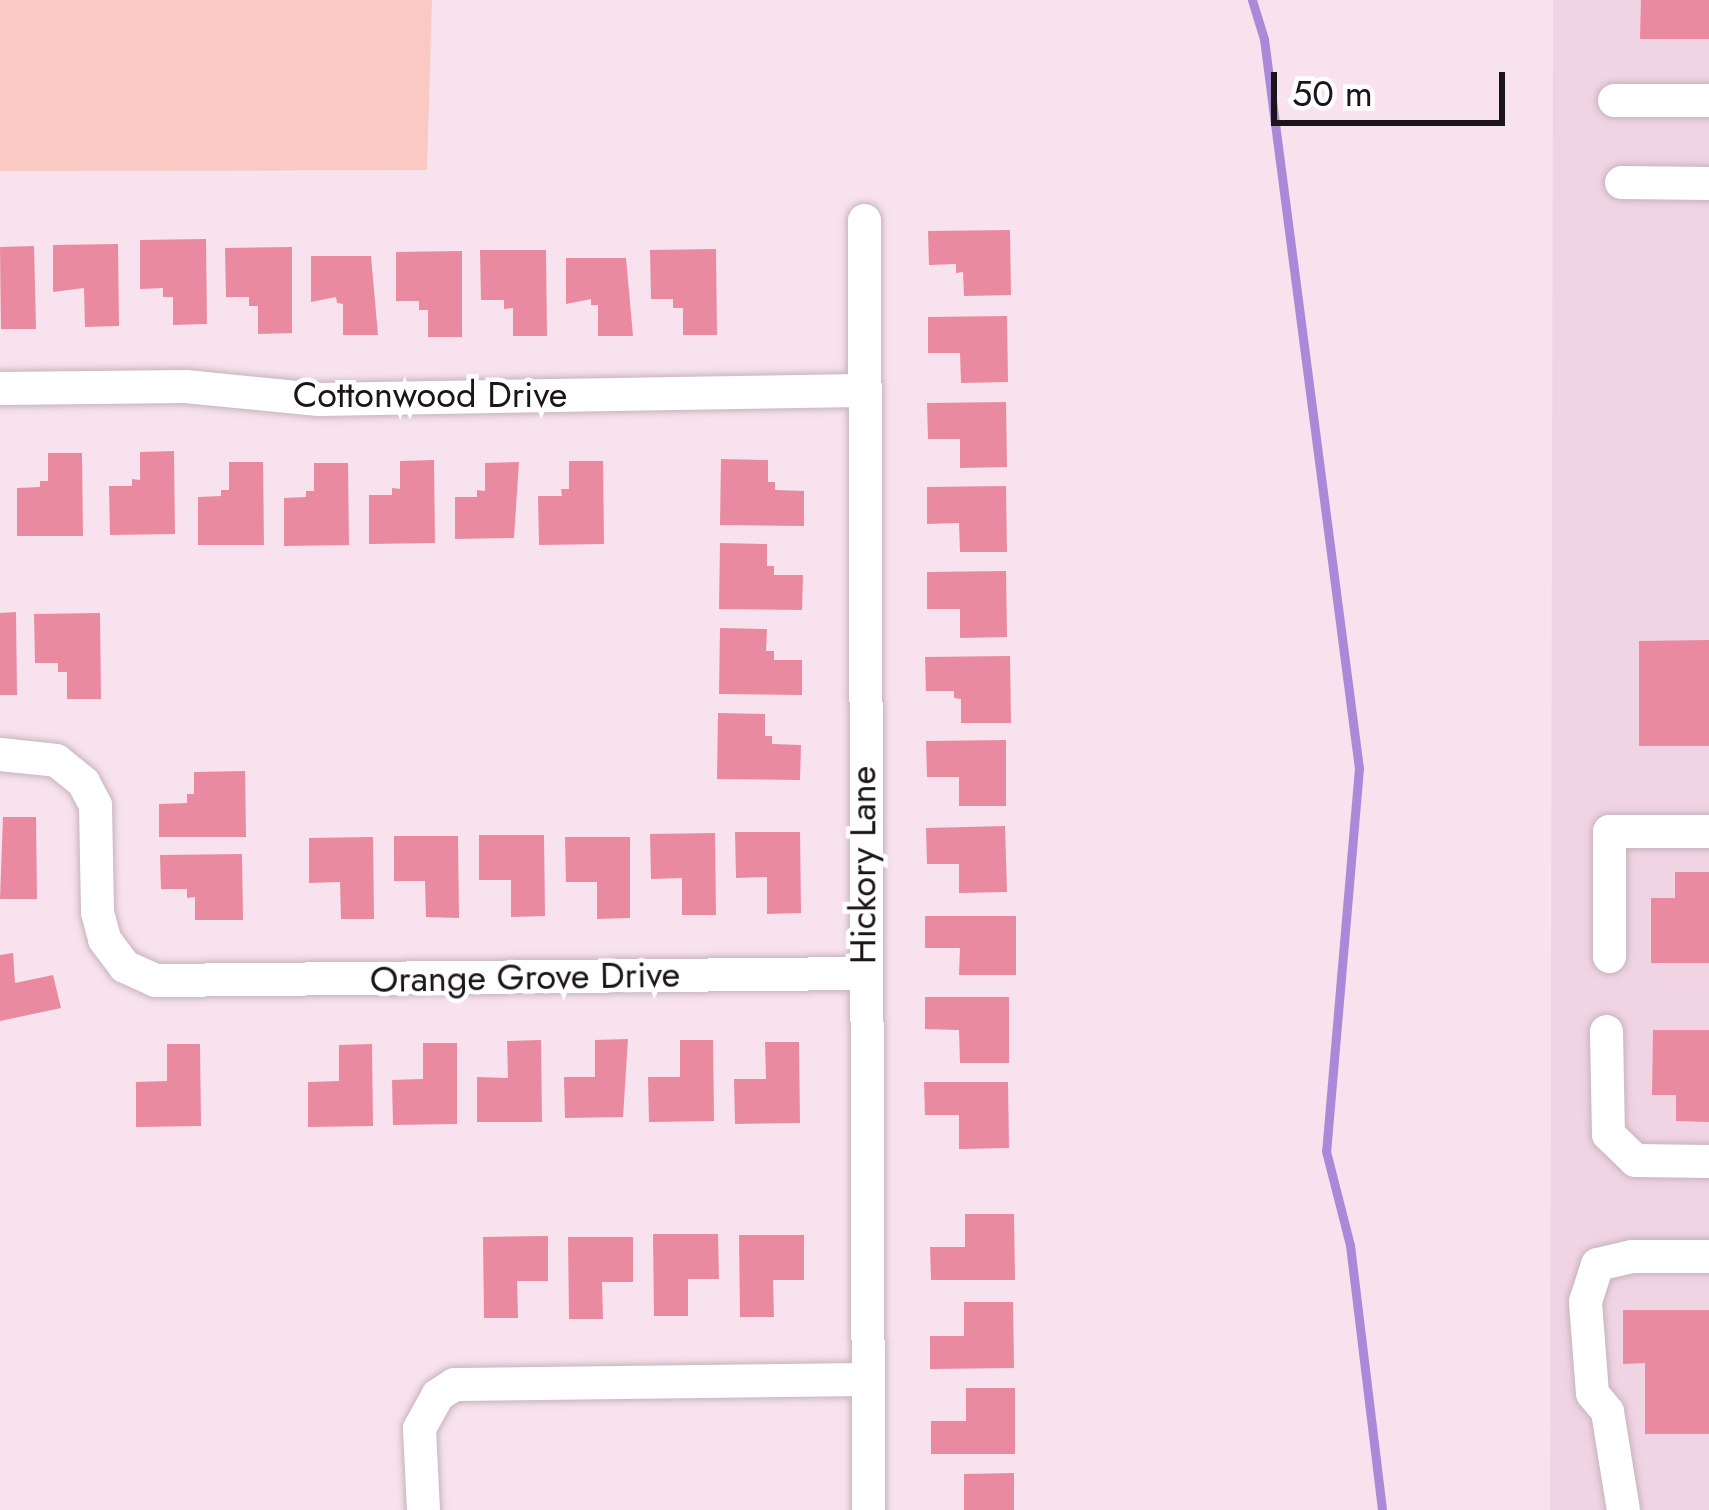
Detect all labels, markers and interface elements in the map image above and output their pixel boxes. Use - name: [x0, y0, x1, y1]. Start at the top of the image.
- scale bar: [1277, 48, 1511, 122]
- text: 50 m: [1292, 67, 1373, 119]
- street label: Cottonwood Drive: [293, 373, 567, 417]
- street label: Hickory Lane: [841, 766, 885, 964]
- street label: Orange Grove Drive: [369, 953, 681, 1001]

